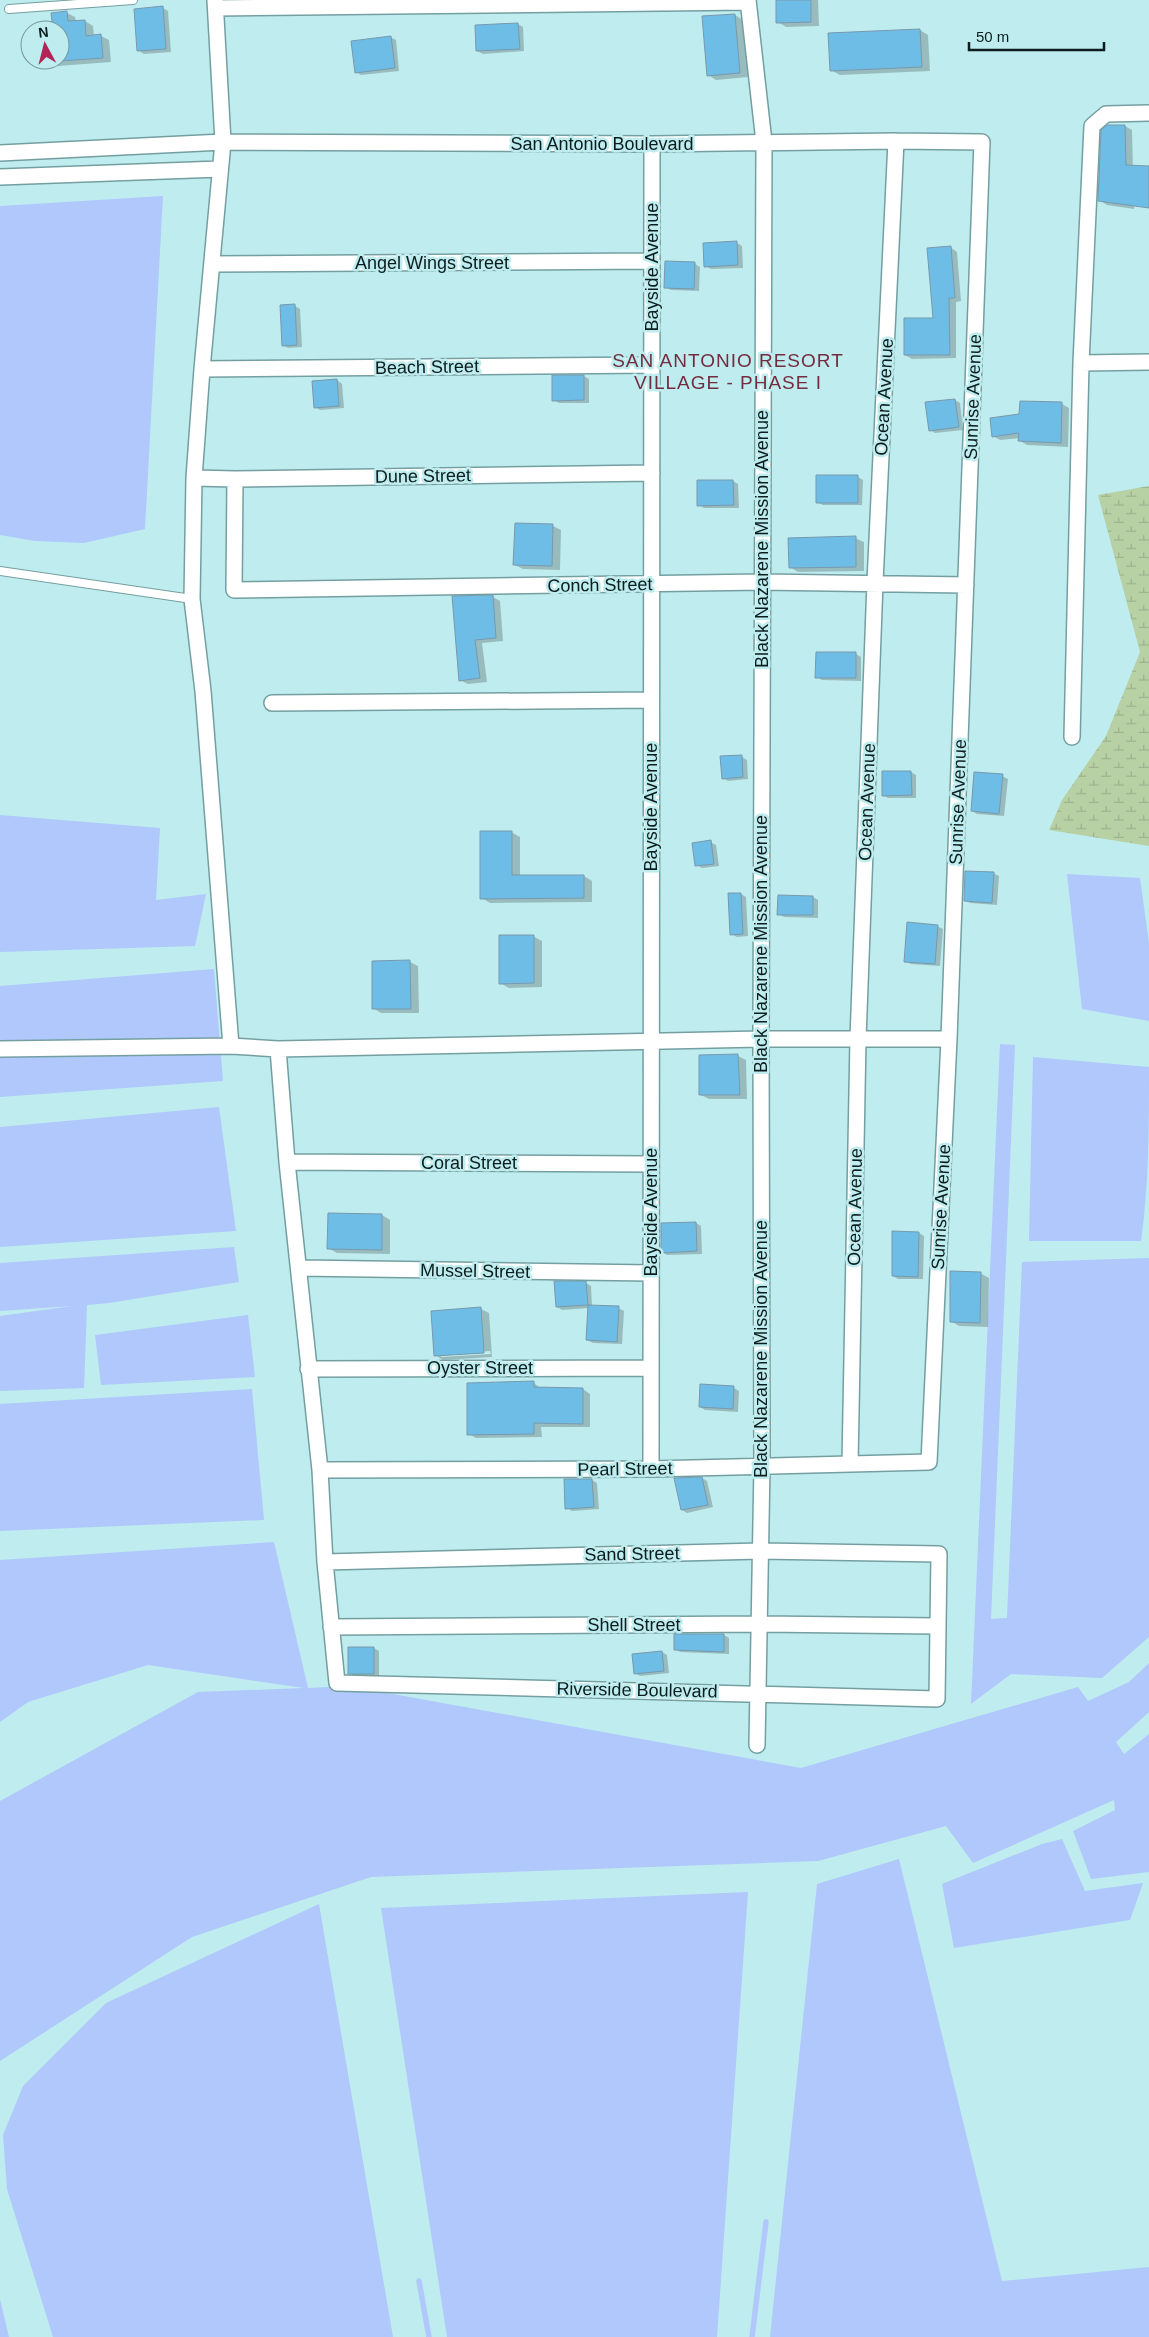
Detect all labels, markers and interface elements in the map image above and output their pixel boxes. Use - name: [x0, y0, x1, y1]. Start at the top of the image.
- north arrow: [20, 20, 70, 70]
- scale bar: [969, 20, 1104, 52]
- text: N: [37, 24, 49, 41]
- text: 50 m: [976, 28, 1009, 45]
- street label: San Antonio Boulevard: [510, 134, 694, 154]
- street label: Bayside Avenue: [642, 203, 662, 331]
- street label: Angel Wings Street: [355, 253, 509, 273]
- street label: Sunrise Avenue: [961, 334, 985, 460]
- street label: Ocean Avenue: [871, 338, 897, 456]
- district label: SAN ANTONIO RESORT VILLAGE - PHASE I: [612, 350, 844, 393]
- street label: Beach Street: [375, 356, 479, 378]
- street label: Black Nazarene Mission Avenue: [752, 410, 772, 668]
- street label: Dune Street: [375, 465, 471, 487]
- street label: Conch Street: [547, 574, 653, 596]
- street label: Sunrise Avenue: [946, 739, 970, 865]
- street label: Bayside Avenue: [641, 743, 661, 871]
- street label: Ocean Avenue: [855, 743, 879, 861]
- street label: Black Nazarene Mission Avenue: [751, 815, 771, 1073]
- street label: Sunrise Avenue: [928, 1144, 954, 1270]
- street label: Bayside Avenue: [641, 1148, 661, 1276]
- street label: Ocean Avenue: [844, 1148, 866, 1266]
- street label: Coral Street: [421, 1153, 517, 1173]
- street label: Black Nazarene Mission Avenue: [751, 1220, 771, 1478]
- street label: Mussel Street: [420, 1260, 530, 1282]
- street label: Oyster Street: [427, 1358, 533, 1378]
- street label: Pearl Street: [577, 1458, 673, 1480]
- street label: Sand Street: [584, 1543, 680, 1565]
- street label: Shell Street: [587, 1615, 681, 1635]
- street label: Riverside Boulevard: [556, 1679, 718, 1701]

